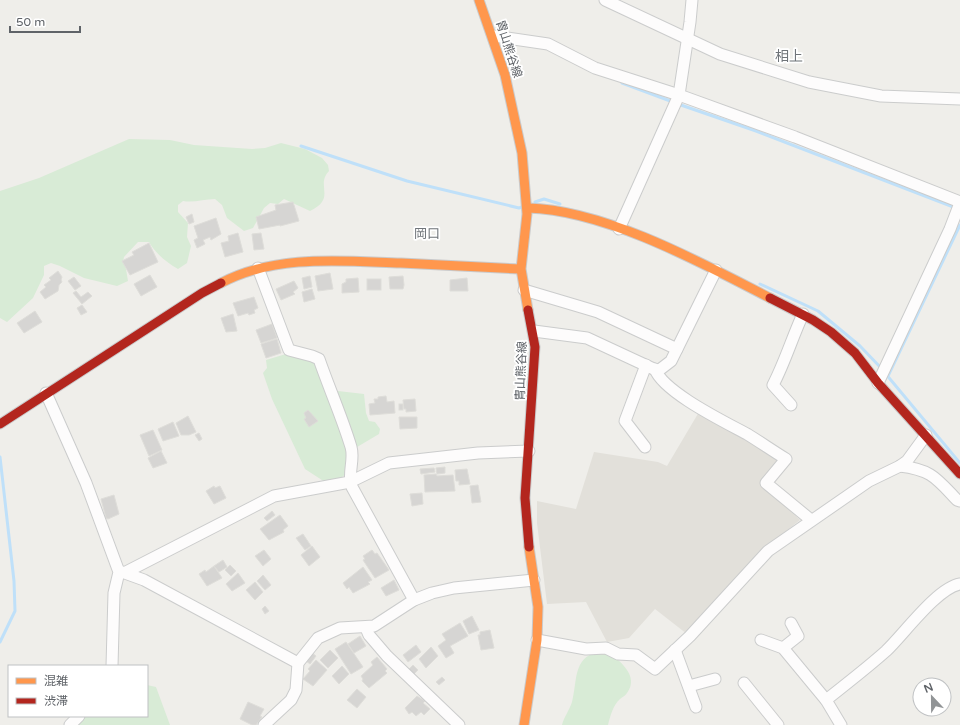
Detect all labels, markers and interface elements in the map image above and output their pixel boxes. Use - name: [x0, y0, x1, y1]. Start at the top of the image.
- scale bar: [10, 8, 80, 34]
- text: 50 m: [16, 15, 45, 29]
- street label: 胄山熊谷線: [493, 18, 525, 80]
- district label: 相上: [775, 48, 803, 65]
- district label: 岡口: [414, 226, 440, 242]
- street label: 胄山熊谷線: [513, 341, 529, 401]
- legend: [8, 665, 148, 717]
- text: 混雑: [44, 674, 68, 688]
- north arrow: [912, 677, 952, 717]
- text: N: [922, 681, 935, 696]
- text: 渋滞: [44, 694, 68, 708]

